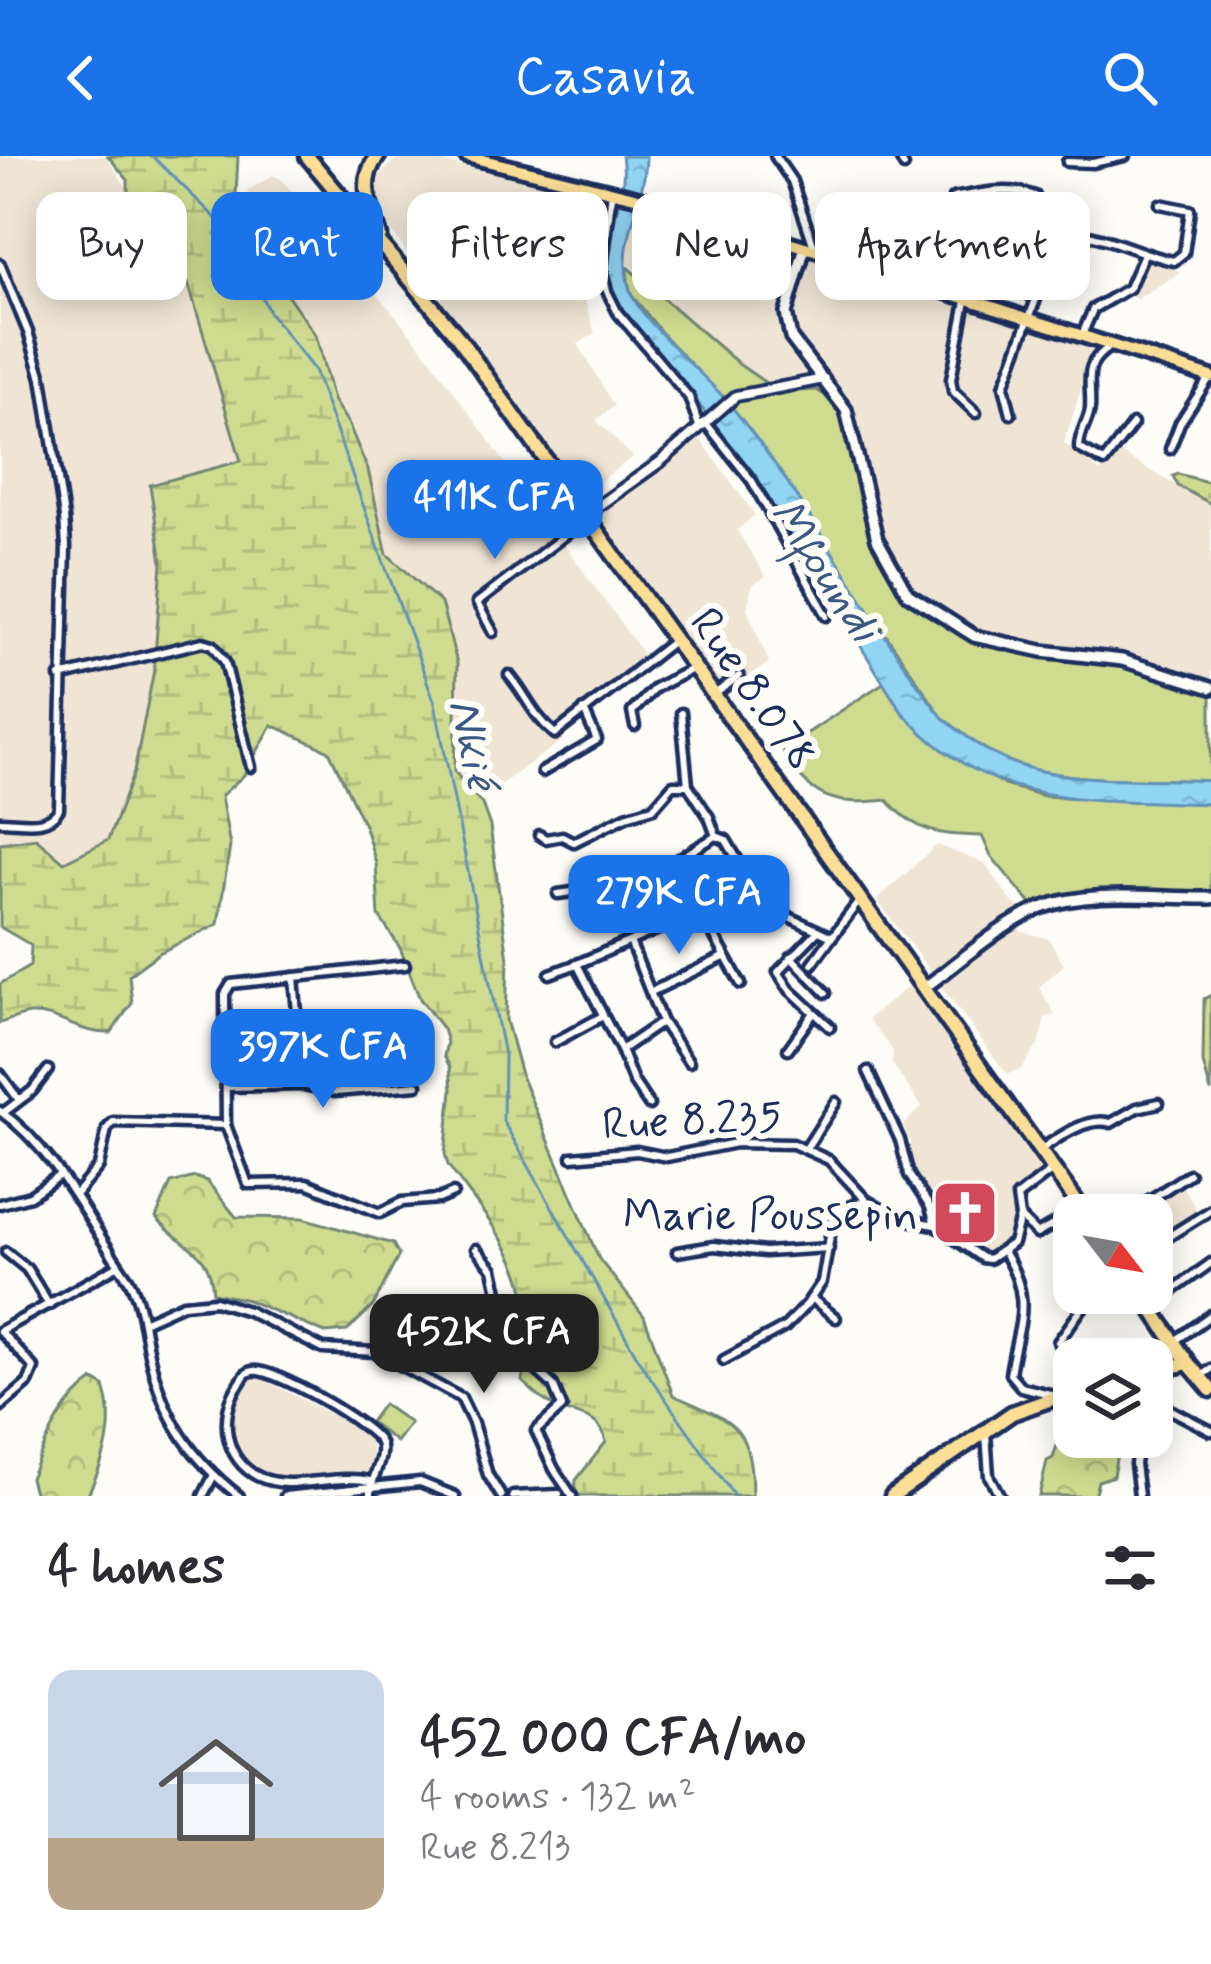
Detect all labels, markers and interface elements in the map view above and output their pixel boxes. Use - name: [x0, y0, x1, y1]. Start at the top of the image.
- text: Casavia: [515, 43, 696, 114]
- icon: back: [48, 45, 114, 111]
- icon: search: [1097, 45, 1163, 111]
- chip: Buy: [36, 192, 187, 300]
- chip: Rent: [211, 192, 383, 300]
- chip: Filters: [407, 192, 608, 300]
- chip: New: [632, 192, 791, 300]
- chip: Apartment: [815, 192, 1090, 300]
- pin: 411K CFA: [371, 460, 619, 562]
- text: 411K CFA: [414, 473, 576, 524]
- water label: Mfoundi: [750, 487, 896, 659]
- street label: Rue 8.078: [675, 597, 830, 783]
- water label: Nkié: [431, 693, 513, 800]
- pin: 279K CFA: [555, 855, 803, 957]
- text: 279K CFA: [595, 868, 763, 919]
- pin: 397K CFA: [199, 1009, 447, 1111]
- text: 397K CFA: [238, 1022, 408, 1073]
- street label: Rue 8.235: [601, 1087, 784, 1156]
- church icon: Marie Poussepin: [930, 1178, 1000, 1248]
- place label: Marie Poussepin: [623, 1187, 918, 1246]
- north arrow: [1053, 1194, 1173, 1314]
- map controls: [1053, 1194, 1173, 1458]
- pin: 452K CFA: [360, 1294, 608, 1396]
- text: 452K CFA: [397, 1307, 571, 1358]
- button: layers: [1053, 1338, 1173, 1458]
- text: 4 homes: [48, 1535, 225, 1601]
- icon: filters: [1097, 1535, 1163, 1601]
- text: 452 000 CFA/mo: [420, 1706, 806, 1772]
- icon: home: [144, 1718, 288, 1862]
- text: 4 rooms · 132 m²: [420, 1772, 696, 1823]
- text: Rue 8.213: [420, 1823, 570, 1874]

